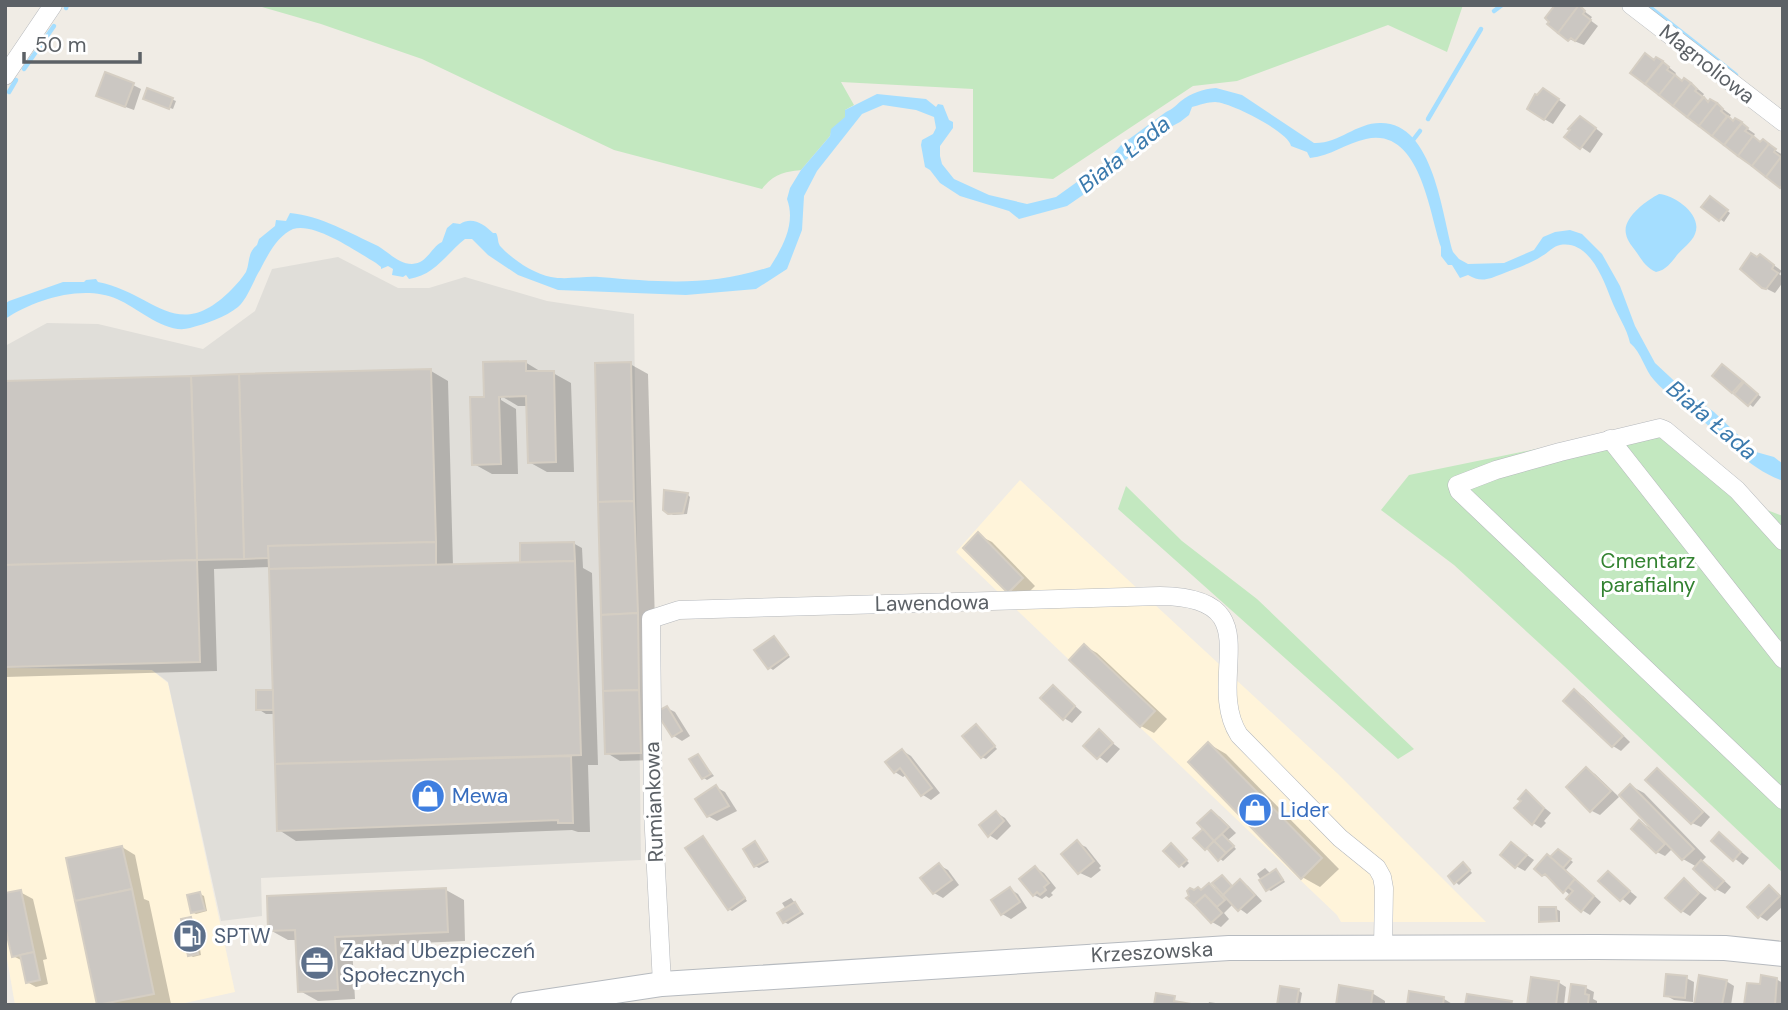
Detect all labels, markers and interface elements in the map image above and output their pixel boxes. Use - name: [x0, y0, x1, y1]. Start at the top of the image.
- street label: Magnoliowa: [1653, 18, 1761, 110]
- scale bar: [24, 21, 140, 65]
- text: 50 m: [35, 31, 86, 59]
- water label: Biała Łada: [1072, 108, 1176, 200]
- water label: Biała Łada: [1660, 373, 1764, 467]
- park label: Cmentarz parafialny: [1600, 547, 1696, 599]
- street label: Lawendowa: [875, 588, 989, 618]
- street label: Rumiankowa: [638, 741, 670, 863]
- shop icon: Mewa: [409, 777, 447, 815]
- place label: Mewa: [452, 782, 508, 810]
- shop icon: Lider: [1236, 791, 1274, 829]
- place label: Lider: [1280, 796, 1329, 824]
- fuel station icon: SPTW: [171, 917, 209, 955]
- place label: SPTW: [214, 922, 270, 950]
- street label: Krzeszowska: [1090, 935, 1214, 969]
- place label: Zakład Ubezpieczeń Społecznych: [342, 937, 535, 989]
- office icon: Zakład Ubezpieczeń Społecznych: [298, 944, 336, 982]

